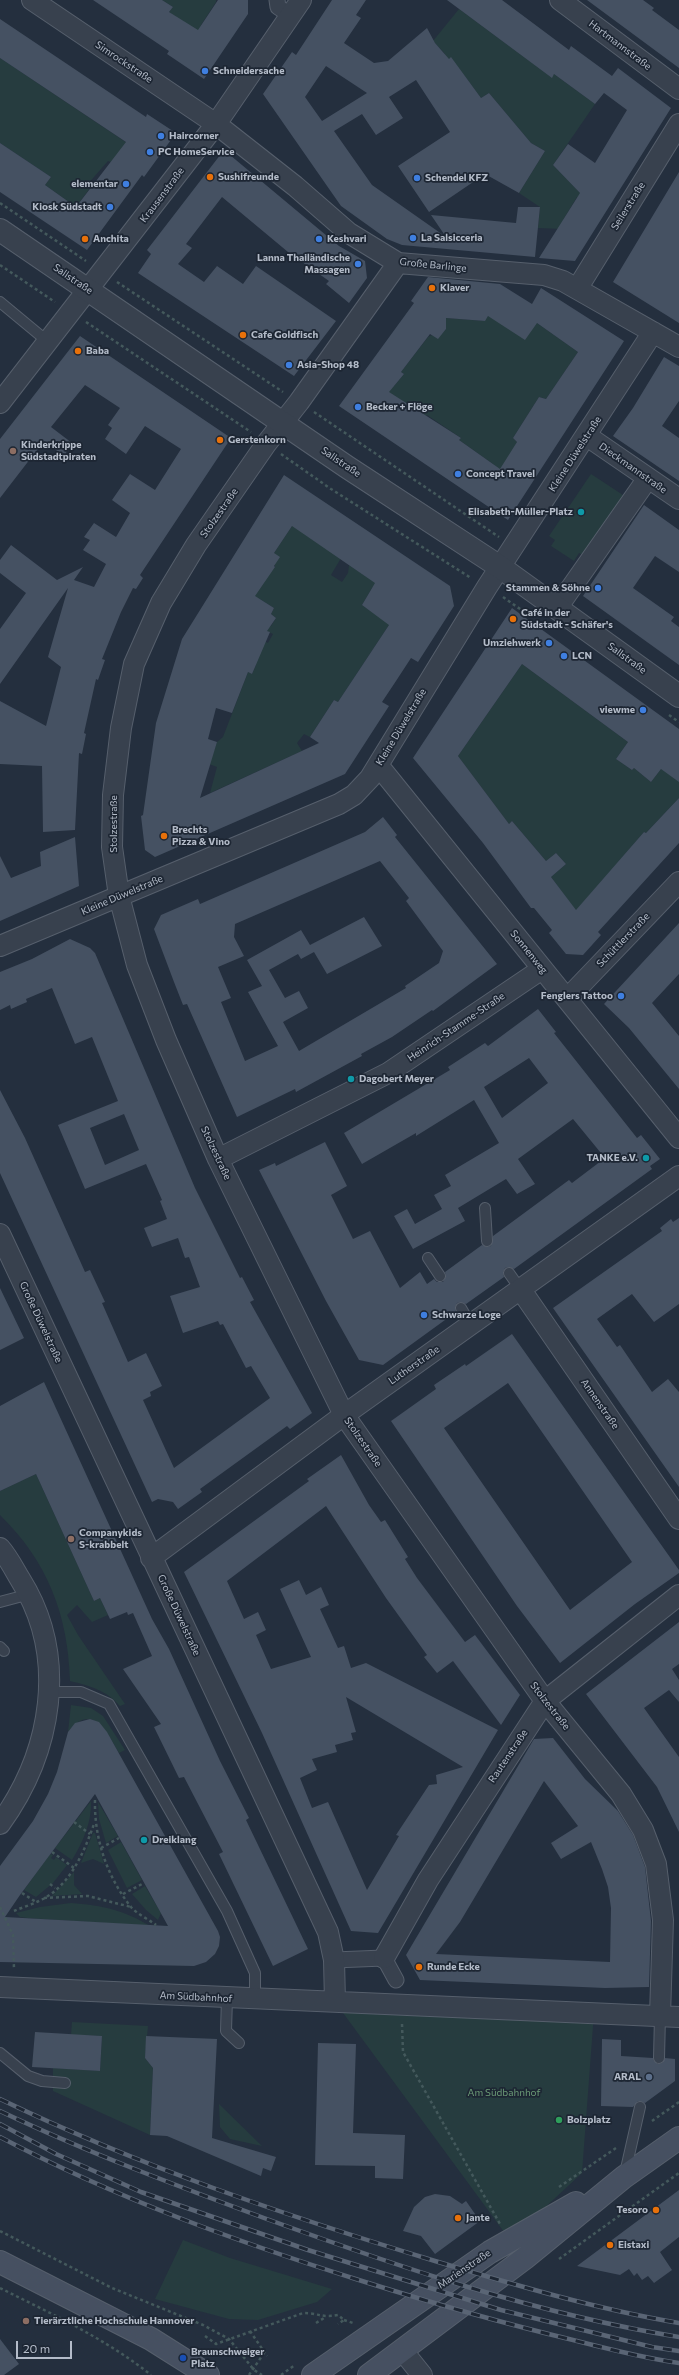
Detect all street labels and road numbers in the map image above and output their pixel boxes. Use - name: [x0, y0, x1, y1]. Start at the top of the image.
- street label: Hartmannstraße: [586, 18, 654, 72]
- street label: Simrockstraße: [93, 38, 155, 86]
- street label: Krausenstraße: [137, 165, 187, 225]
- street label: Seilerstraße: [608, 180, 648, 232]
- street label: Große Barlinge: [399, 256, 467, 274]
- street label: Sallstraße: [51, 261, 95, 297]
- street label: Kleine Düwelstraße: [546, 414, 604, 494]
- street label: Dieckmannstraße: [597, 440, 669, 496]
- street label: Sallstraße: [319, 444, 363, 480]
- street label: Stolzestraße: [198, 486, 240, 540]
- street label: Sallstraße: [605, 640, 649, 676]
- street label: Kleine Düwelstraße: [373, 686, 429, 768]
- street label: Stolzestraße: [108, 795, 120, 853]
- street label: Kleine Düwelstraße: [79, 872, 165, 918]
- street label: Schüttlerstraße: [594, 910, 652, 970]
- street label: Sonnenweg: [508, 928, 550, 976]
- street label: Heinrich-Stamme-Straße: [405, 990, 507, 1064]
- street label: Stolzestraße: [198, 1124, 234, 1182]
- street label: Große Düwelstraße: [17, 1280, 65, 1364]
- street label: Lutherstraße: [386, 1343, 442, 1387]
- street label: Annenstraße: [578, 1377, 622, 1431]
- street label: Stolzestraße: [342, 1415, 384, 1469]
- street label: Große Düwelstraße: [155, 1573, 203, 1657]
- street label: Stolzestraße: [528, 1680, 572, 1732]
- street label: Rautenstraße: [486, 1727, 530, 1785]
- street label: Am Südbahnhof: [159, 1989, 233, 2005]
- street label: Marienstraße: [435, 2247, 493, 2291]

